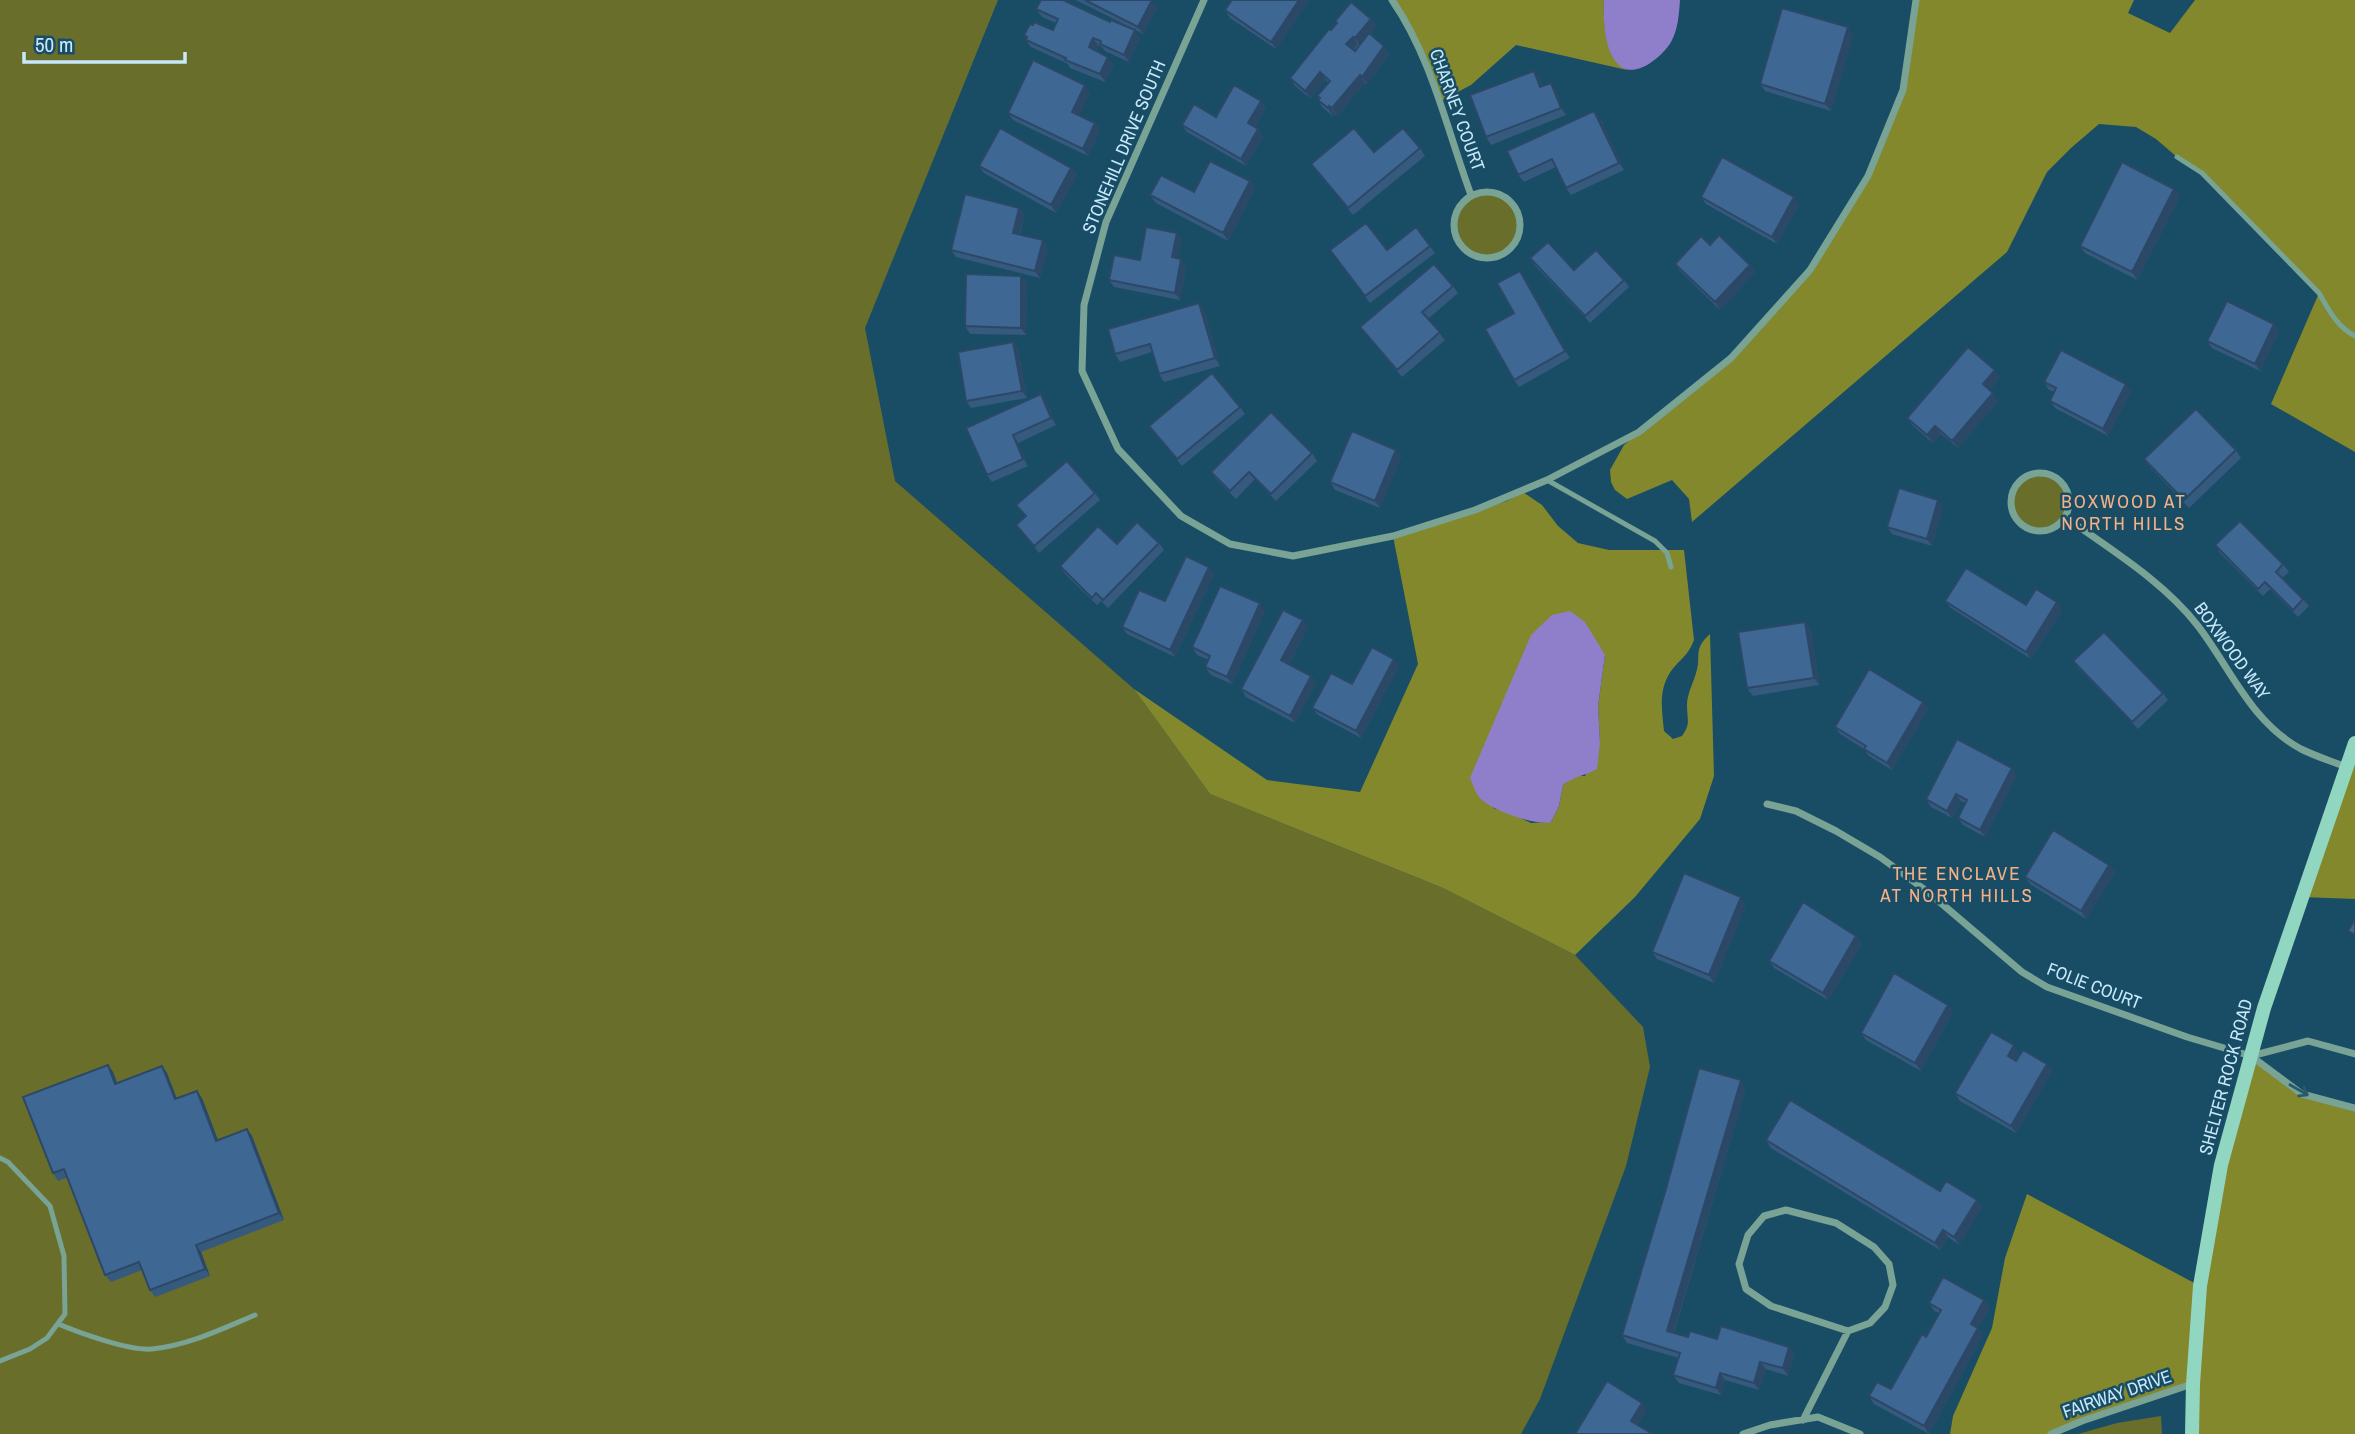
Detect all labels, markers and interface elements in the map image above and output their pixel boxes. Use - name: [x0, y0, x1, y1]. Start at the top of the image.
- scale bar: [24, 21, 186, 65]
- text: 50 m: [35, 30, 73, 59]
- street label: CHARNEY COURT: [1424, 45, 1491, 174]
- street label: STONEHILL DRIVE SOUTH: [1076, 56, 1171, 237]
- district label: BOXWOOD AT NORTH HILLS: [2061, 488, 2187, 536]
- street label: BOXWOOD WAY: [2189, 597, 2276, 705]
- district label: THE ENCLAVE AT NORTH HILLS: [1879, 860, 2034, 908]
- street label: FOLIE COURT: [2043, 956, 2145, 1015]
- street label: SHELTER ROCK ROAD: [2193, 996, 2258, 1158]
- one-way arrow: [2288, 1083, 2308, 1097]
- street label: FAIRWAY DRIVE: [2059, 1363, 2175, 1424]

